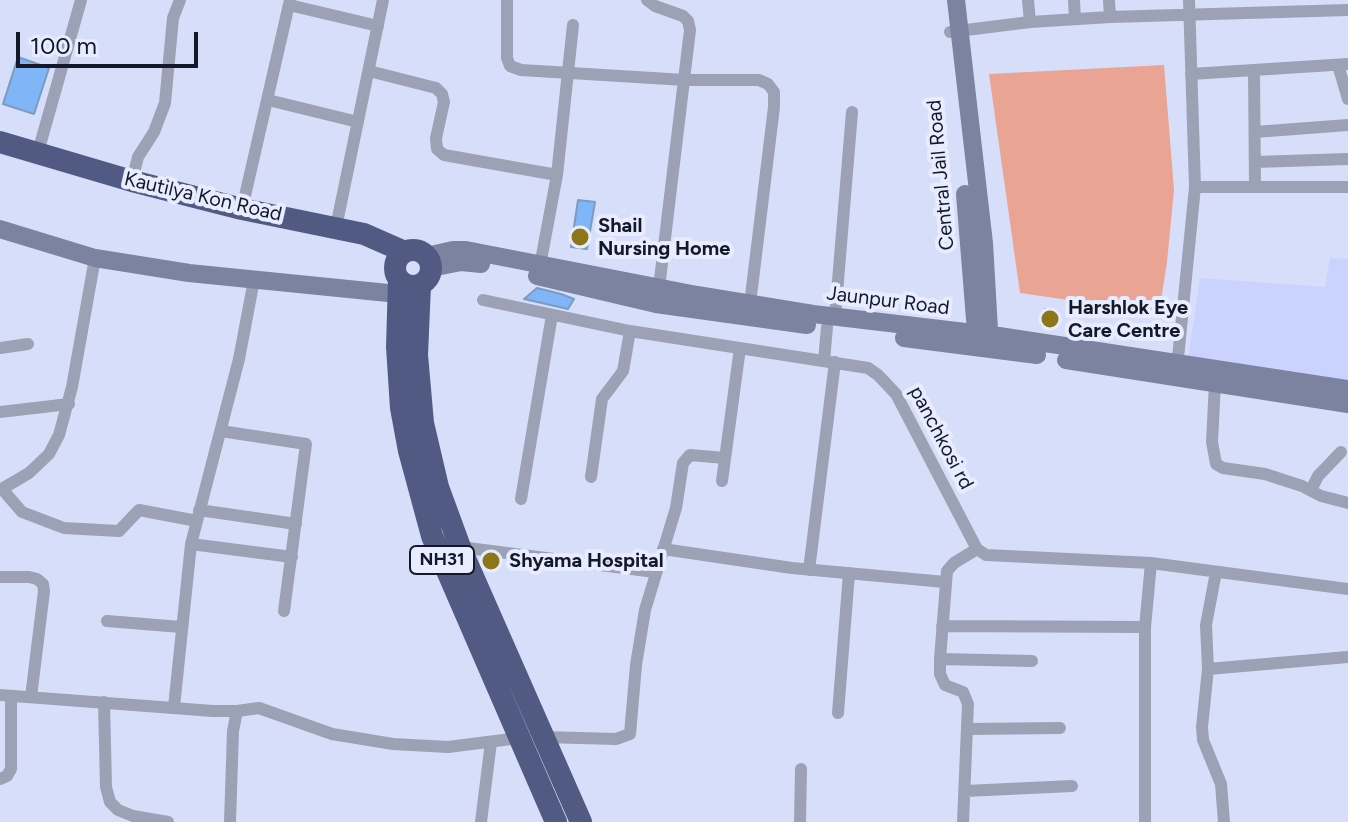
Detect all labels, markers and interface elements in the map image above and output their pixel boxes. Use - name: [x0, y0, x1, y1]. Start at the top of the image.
- scale bar: [20, 16, 202, 66]
- text: 100 m: [30, 31, 97, 60]
- street label: Central Jail Road: [922, 99, 960, 251]
- street label: Kautilya Kon Road: [122, 167, 284, 227]
- place label: Shail Nursing Home: [598, 214, 730, 261]
- marker: Shail Nursing Home: [569, 226, 591, 248]
- street label: Jaunpur Road: [825, 282, 951, 320]
- place label: Harshlok Eye Care Centre: [1068, 296, 1188, 343]
- marker: Harshlok Eye Care Centre: [1039, 308, 1061, 330]
- street label: panchkosi rd: [904, 382, 978, 494]
- road number: NH31: [410, 546, 474, 574]
- place label: Shyama Hospital: [509, 549, 664, 573]
- marker: Shyama Hospital: [480, 550, 502, 572]

